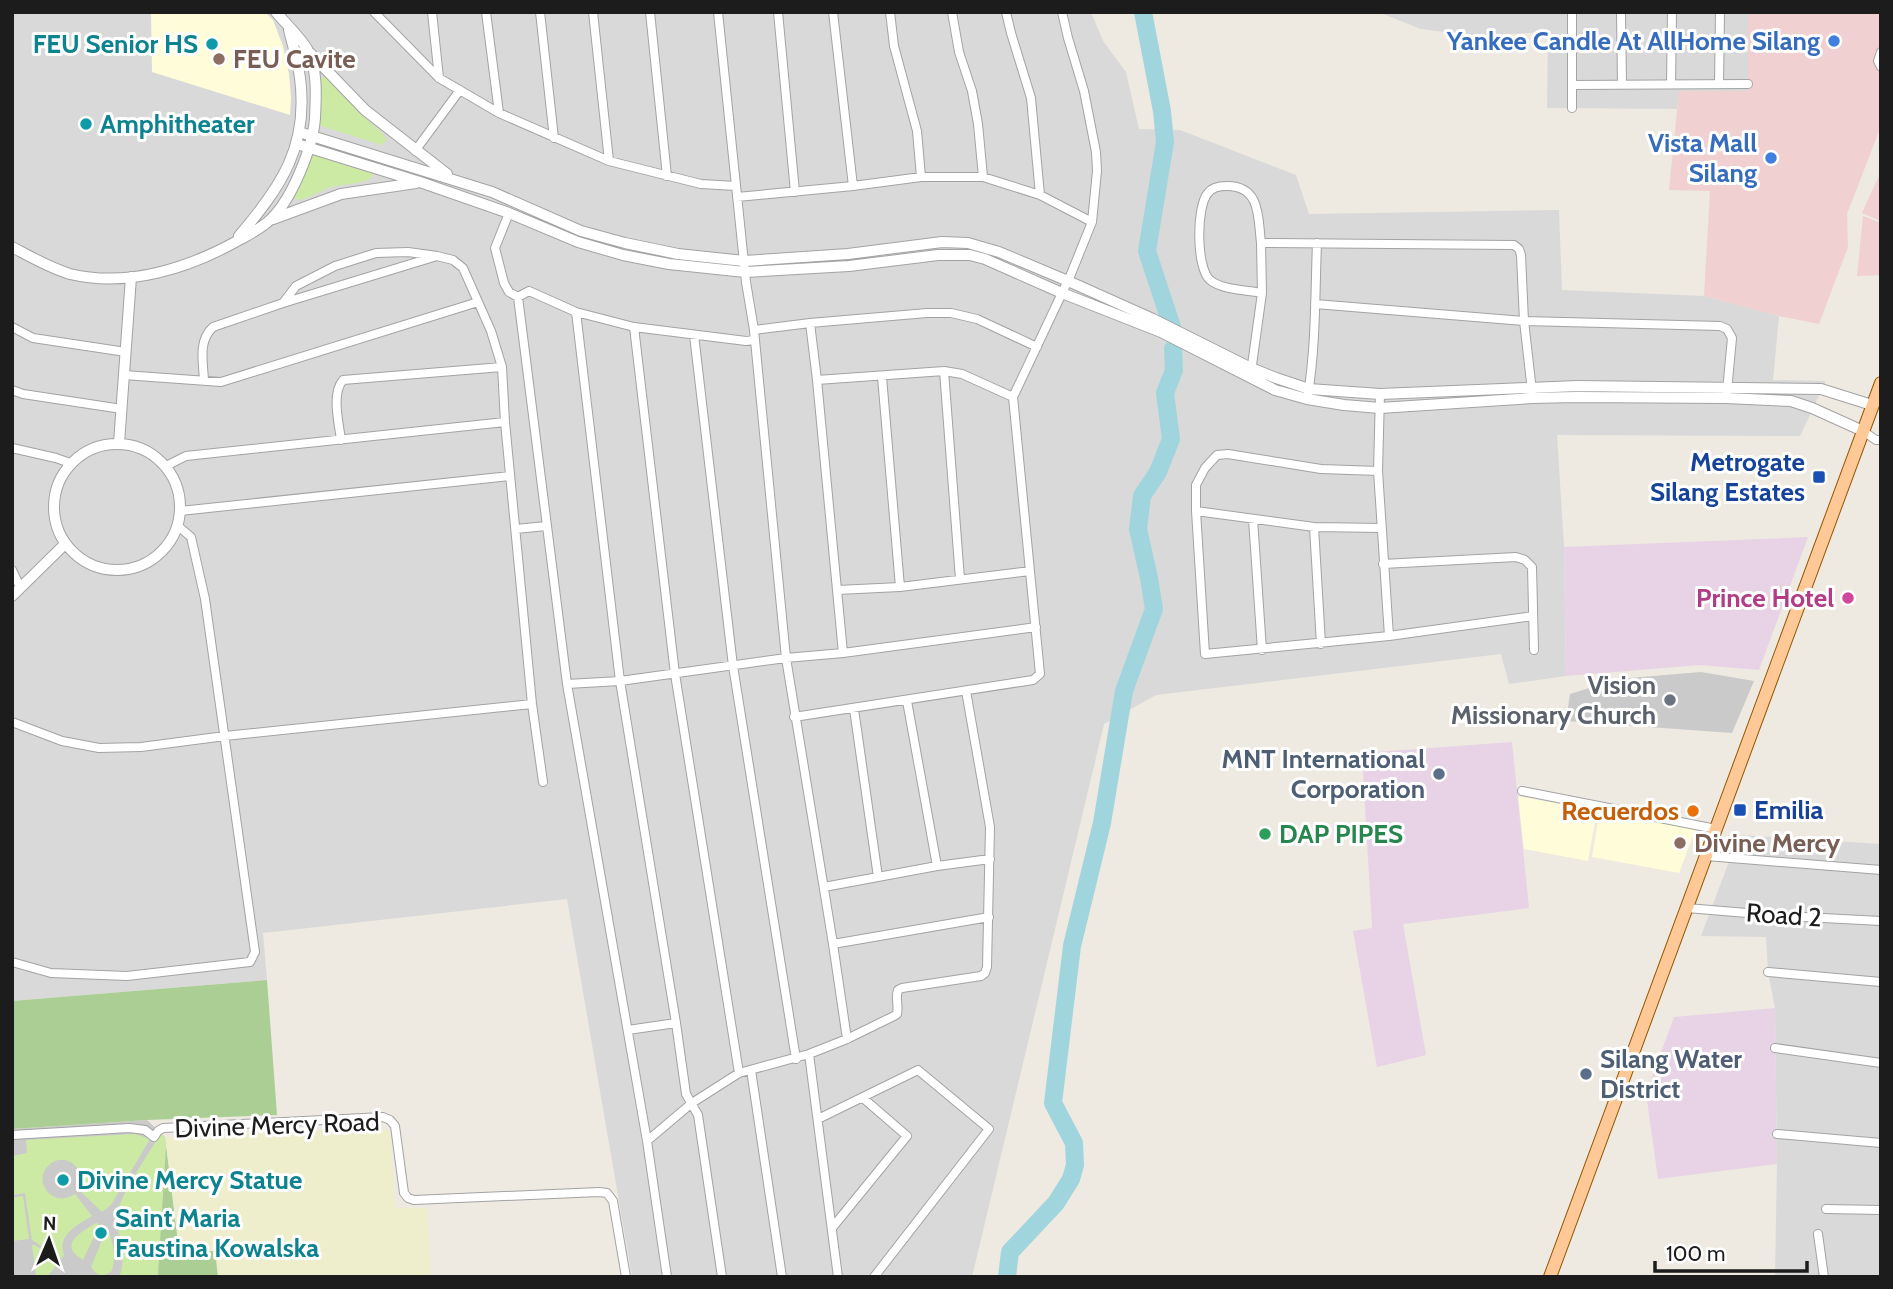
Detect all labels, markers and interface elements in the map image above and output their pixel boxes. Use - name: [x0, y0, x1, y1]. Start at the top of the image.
- place label: Yankee Candle At AllHome Silang: [1446, 25, 1820, 57]
- place label: FEU Senior HS: [33, 28, 198, 60]
- marker: Yankee Candle At AllHome Silang: [1826, 33, 1842, 49]
- marker: FEU Senior HS: [204, 36, 220, 52]
- place label: FEU Cavite: [233, 43, 356, 75]
- marker: FEU Cavite: [211, 51, 227, 67]
- place label: Amphitheater: [100, 108, 255, 140]
- marker: Amphitheater: [78, 116, 94, 132]
- place label: Vista Mall Silang: [1648, 127, 1757, 189]
- marker: Vista Mall Silang: [1763, 150, 1779, 166]
- place label: Metrogate Silang Estates: [1650, 446, 1805, 508]
- marker: Metrogate Silang Estates: [1811, 469, 1827, 485]
- place label: Prince Hotel: [1696, 582, 1834, 614]
- marker: Prince Hotel: [1840, 590, 1856, 606]
- place label: Vision Missionary Church: [1451, 669, 1656, 731]
- marker: Vision Missionary Church: [1662, 692, 1678, 708]
- place label: MNT International Corporation: [1221, 743, 1425, 805]
- marker: MNT International Corporation: [1431, 766, 1447, 782]
- place label: Emilia: [1754, 794, 1824, 826]
- place label: Recuerdos: [1561, 795, 1679, 827]
- marker: Emilia: [1732, 802, 1748, 818]
- marker: Recuerdos: [1685, 803, 1701, 819]
- place label: DAP PIPES: [1279, 818, 1403, 850]
- marker: DAP PIPES: [1257, 826, 1273, 842]
- place label: Divine Mercy: [1694, 827, 1840, 859]
- marker: Divine Mercy: [1672, 835, 1688, 851]
- street label: Road 2: [1745, 896, 1823, 934]
- place label: Silang Water District: [1600, 1043, 1742, 1105]
- marker: Silang Water District: [1578, 1066, 1594, 1082]
- street label: Divine Mercy Road: [174, 1105, 380, 1145]
- place label: Divine Mercy Statue: [77, 1164, 302, 1196]
- marker: Divine Mercy Statue: [55, 1172, 71, 1188]
- place label: Saint Maria Faustina Kowalska: [115, 1202, 319, 1264]
- north arrow: [14, 1205, 84, 1275]
- text: N: [42, 1212, 57, 1235]
- marker: Saint Maria Faustina Kowalska: [93, 1225, 109, 1241]
- scale bar: [1655, 1230, 1807, 1274]
- text: 100 m: [1666, 1241, 1725, 1266]

